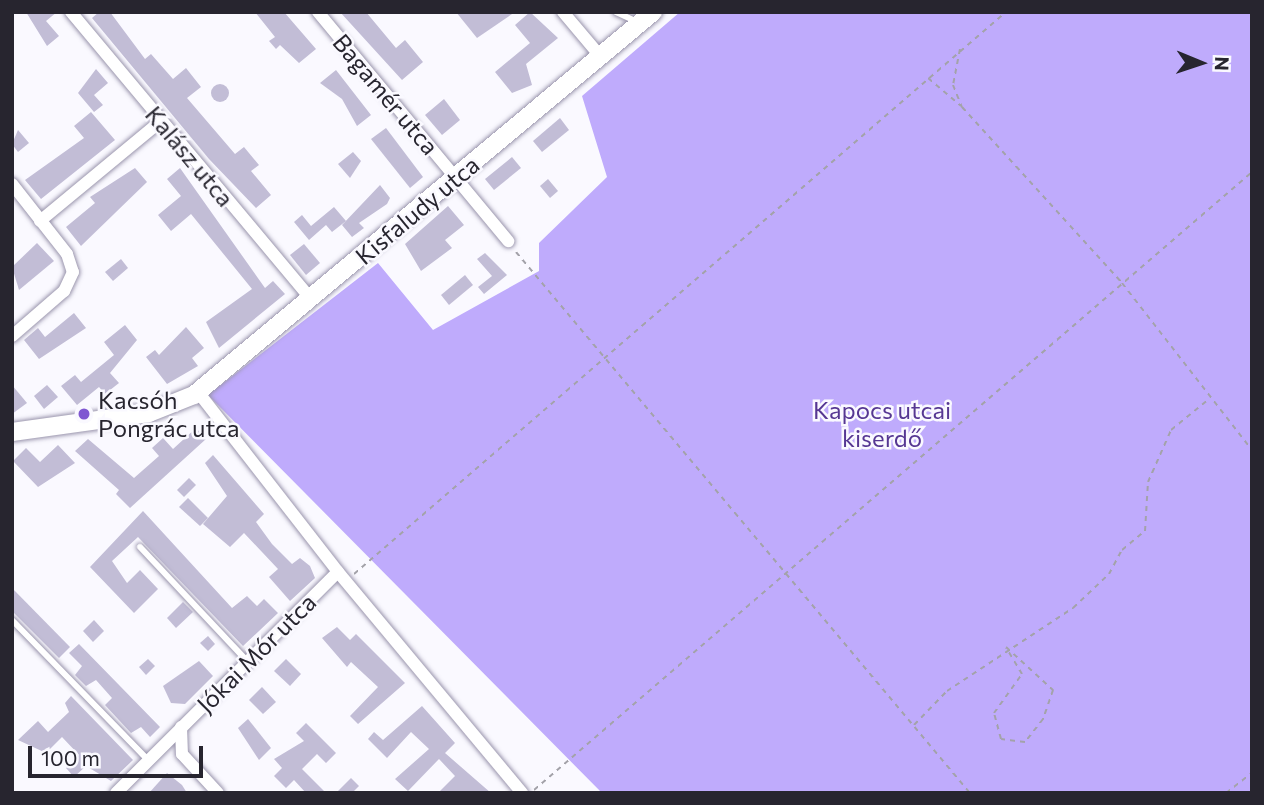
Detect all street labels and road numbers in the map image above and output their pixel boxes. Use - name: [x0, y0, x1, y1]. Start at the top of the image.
- street label: Bagamér utca: [327, 28, 445, 160]
- street label: Kalász utca: [140, 100, 240, 212]
- street label: Kisfaludy utca: [349, 150, 485, 270]
- street label: Jókai Mór utca: [190, 587, 322, 719]

